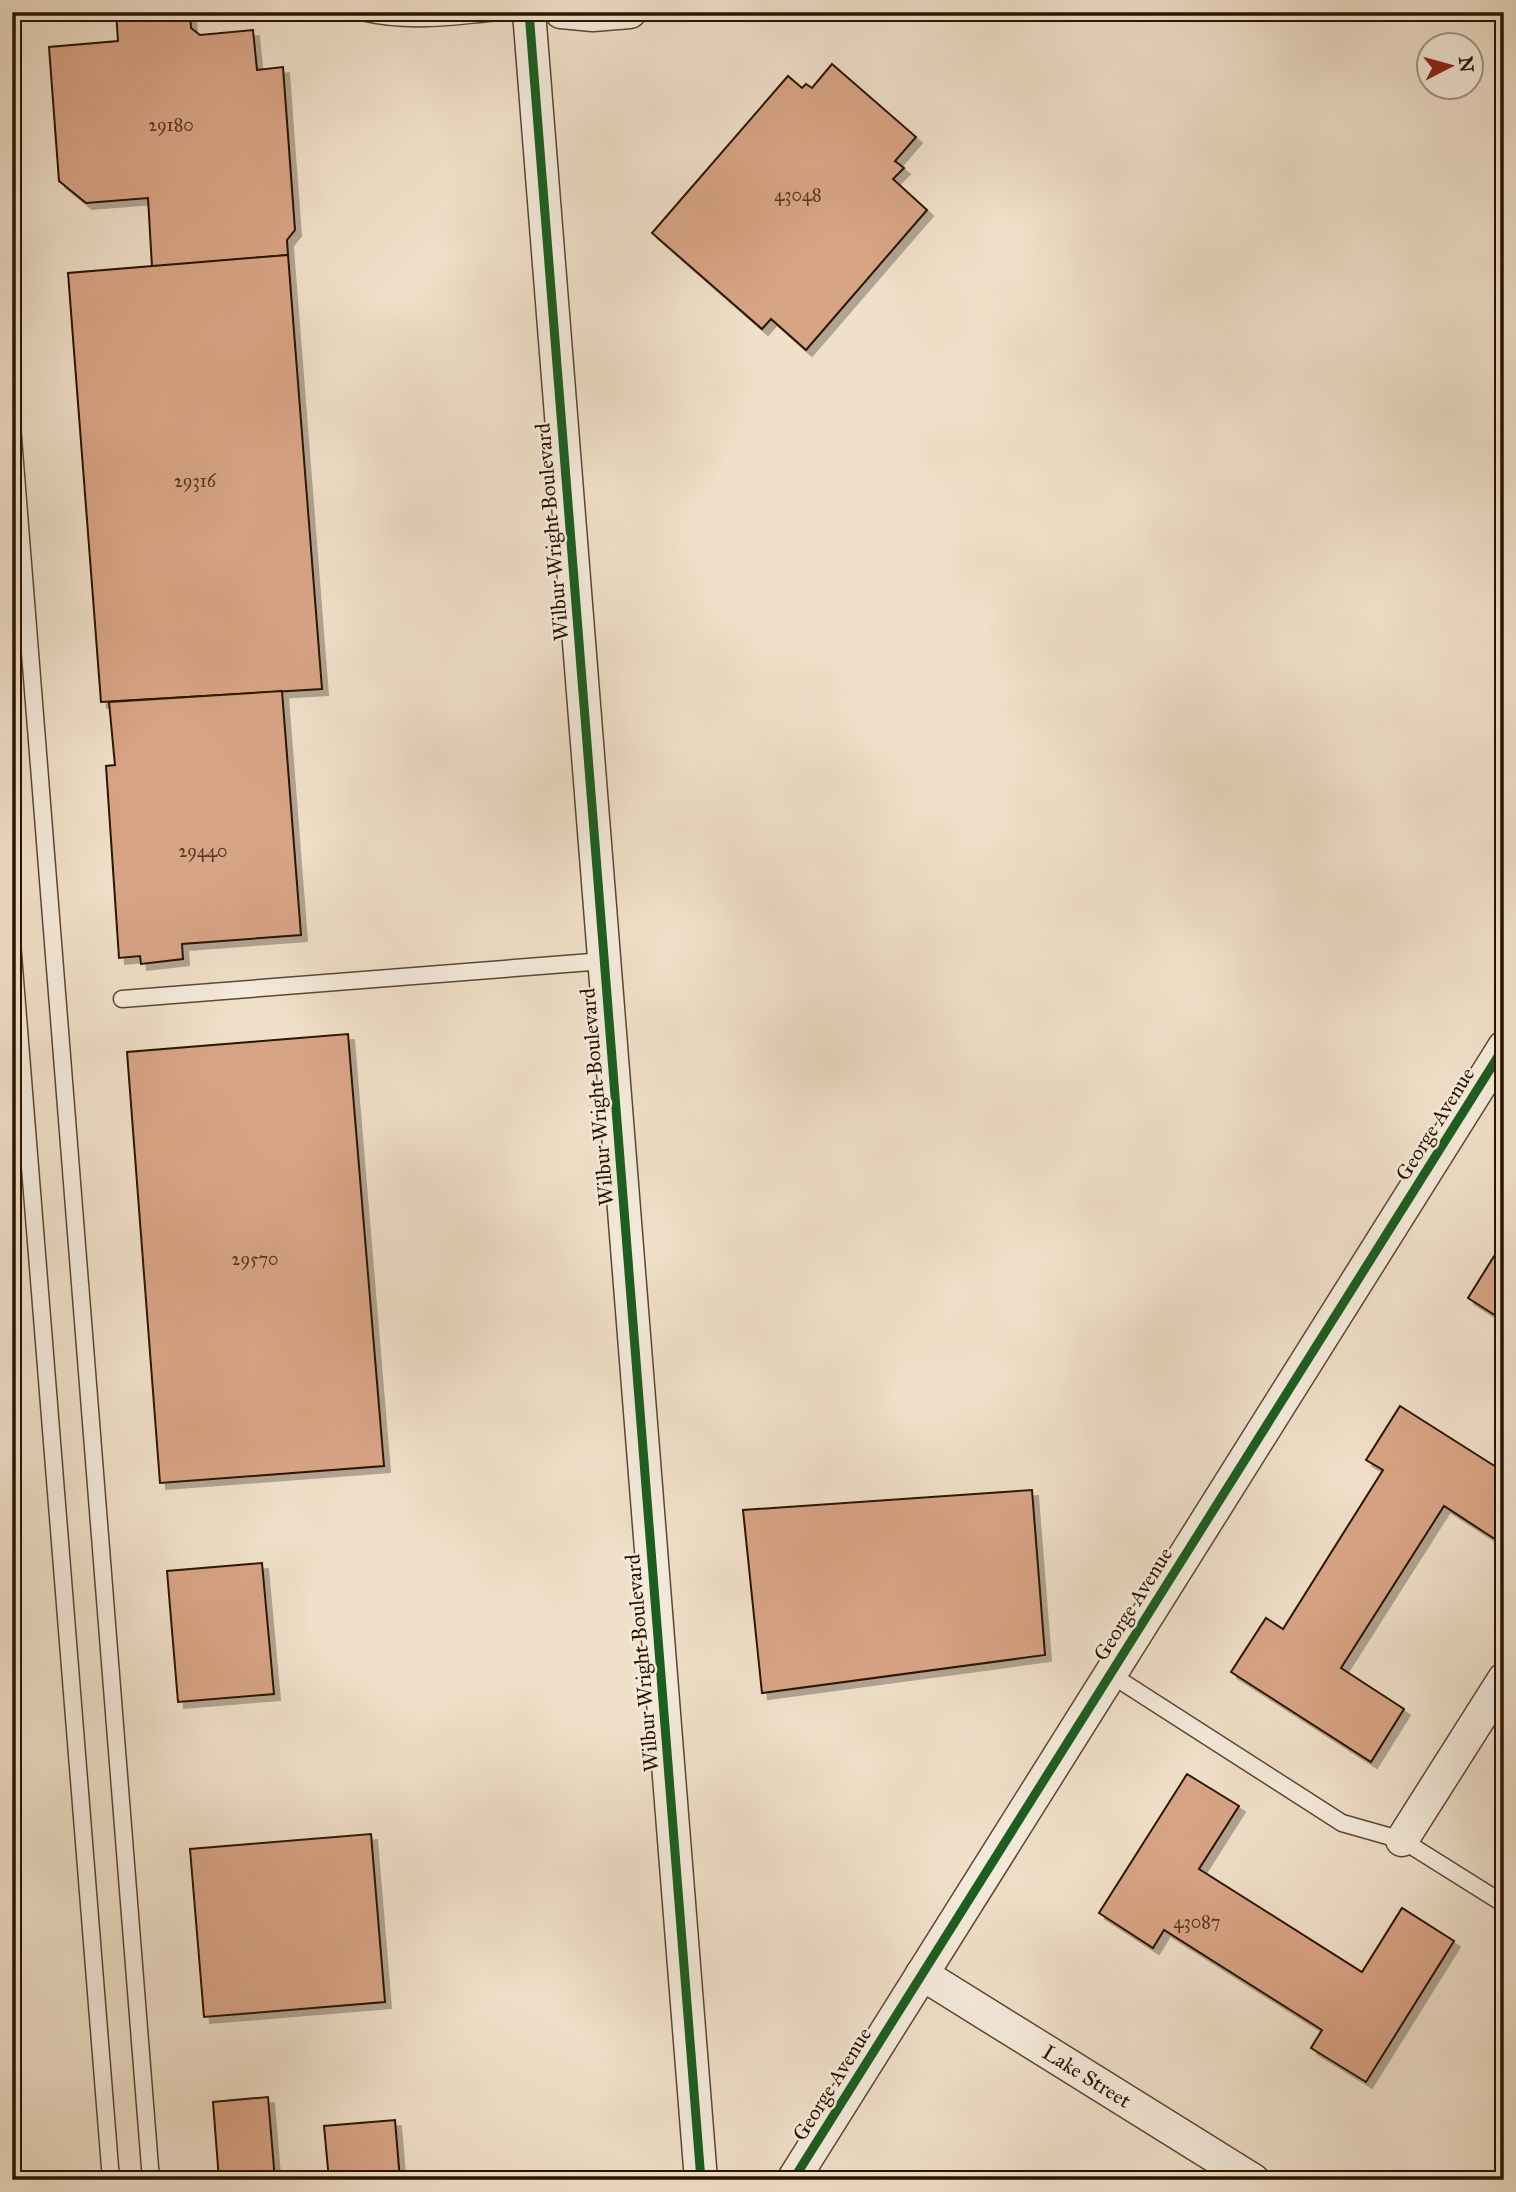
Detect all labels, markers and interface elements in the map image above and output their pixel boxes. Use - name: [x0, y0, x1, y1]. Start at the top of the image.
- north arrow: [1414, 32, 1484, 102]
- text: N: [1454, 55, 1479, 73]
- house number: 29180: [148, 114, 194, 136]
- house number: 43048: [774, 184, 822, 206]
- street label: Wilbur Wright Boulevard: [529, 422, 574, 642]
- house number: 29316: [174, 470, 217, 492]
- house number: 29440: [178, 840, 228, 862]
- street label: Wilbur Wright Boulevard: [574, 987, 619, 1207]
- street label: George Avenue: [1390, 1062, 1480, 1185]
- house number: 29570: [232, 1248, 279, 1270]
- street label: George Avenue: [1088, 1542, 1178, 1665]
- street label: Wilbur Wright Boulevard: [619, 1553, 664, 1773]
- house number: 43087: [1174, 1911, 1220, 1933]
- street label: George Avenue: [787, 2022, 877, 2145]
- street label: Lake Street: [1038, 2039, 1136, 2114]

